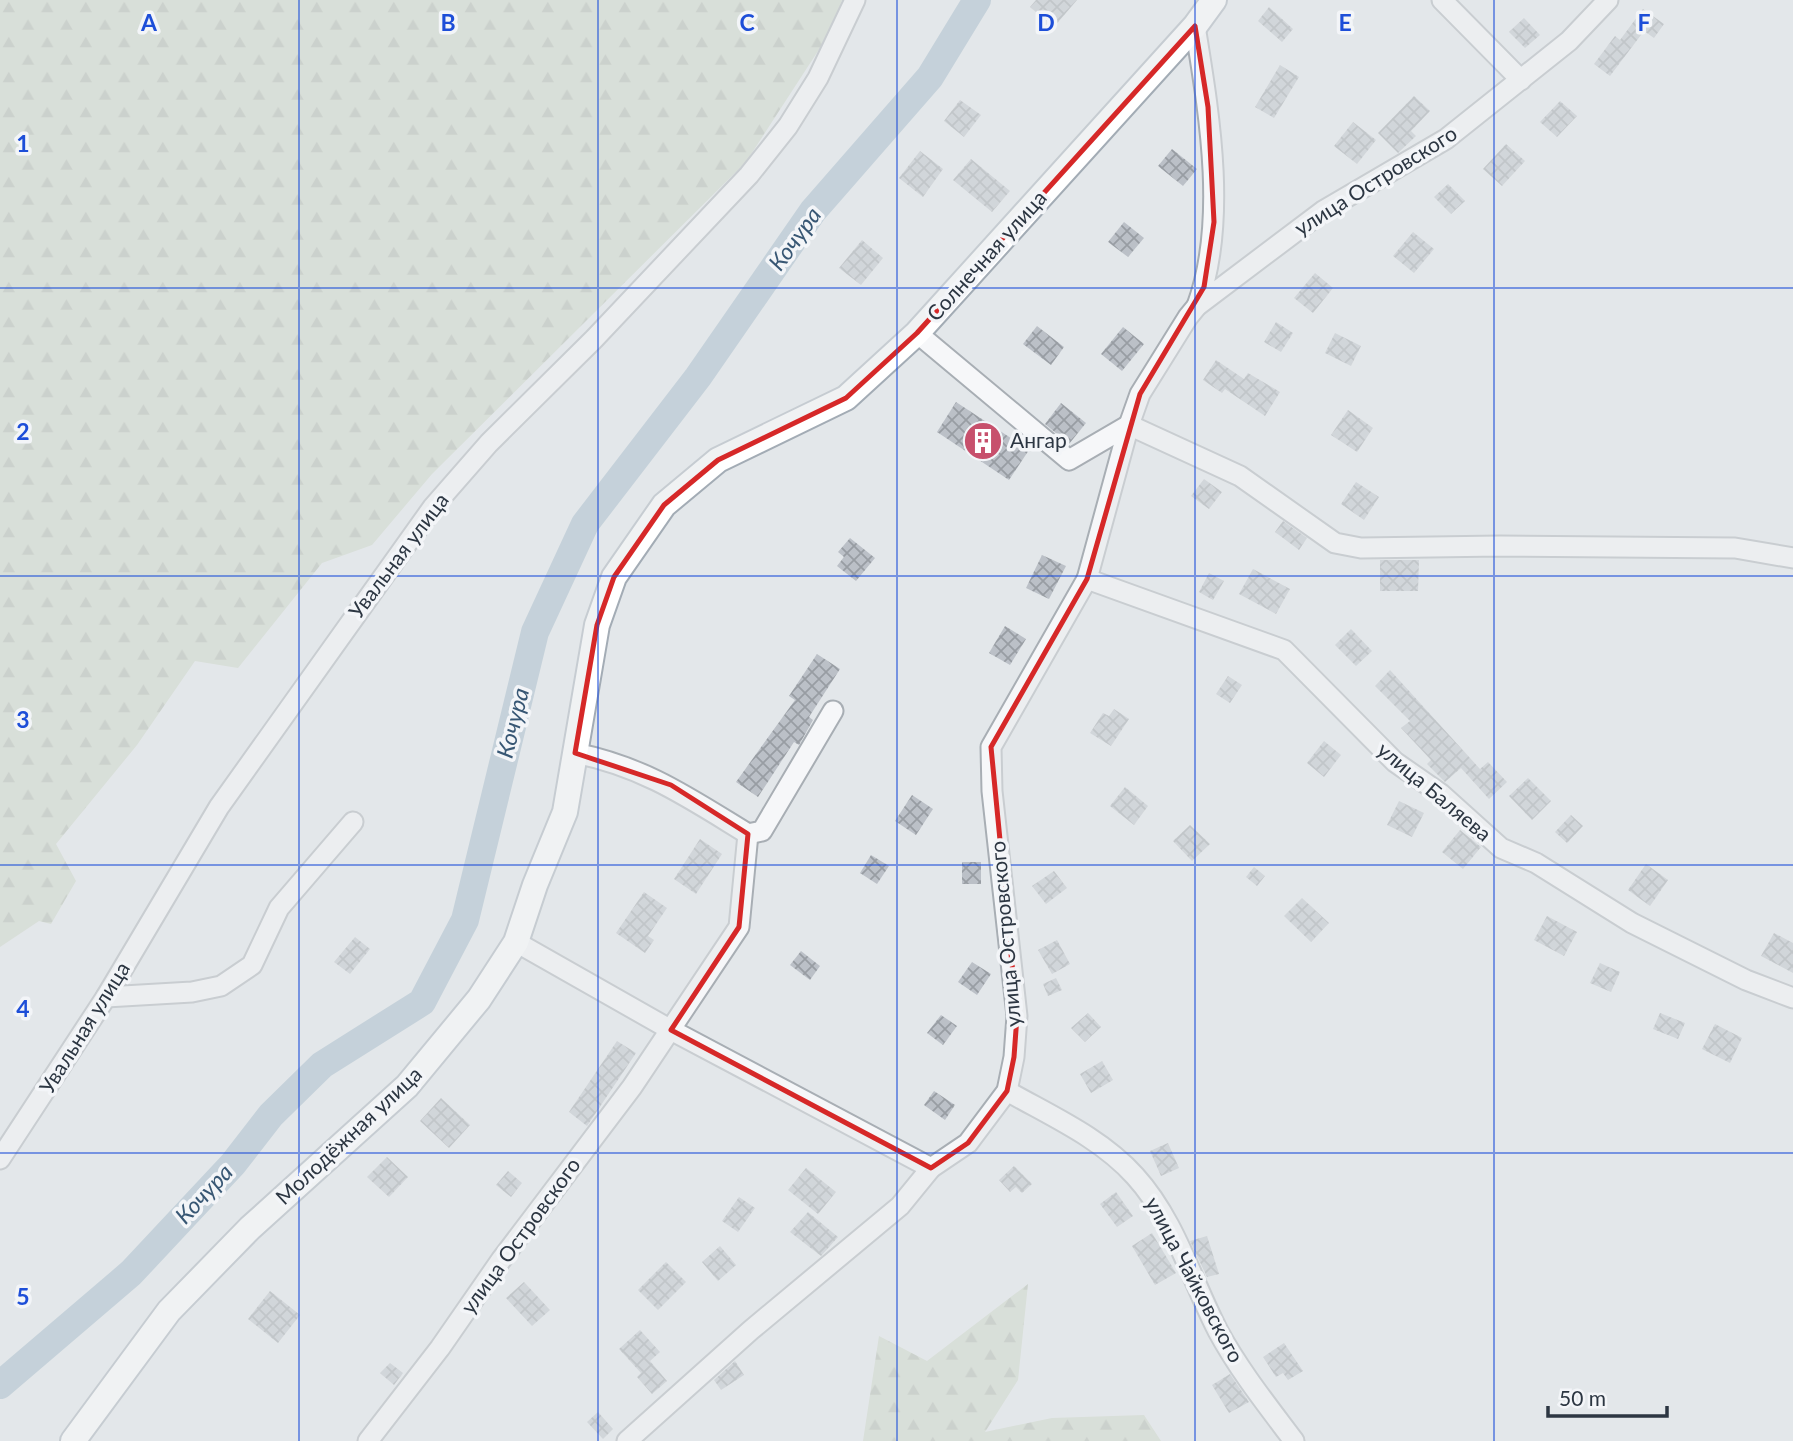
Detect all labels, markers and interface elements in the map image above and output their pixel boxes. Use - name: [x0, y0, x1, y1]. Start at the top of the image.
- text: A: [140, 8, 158, 36]
- text: B: [440, 8, 456, 36]
- text: C: [739, 8, 755, 36]
- text: D: [1037, 8, 1055, 36]
- text: E: [1338, 8, 1352, 36]
- text: F: [1637, 8, 1651, 36]
- street label: улица Островского: [1289, 120, 1461, 240]
- text: 1: [16, 129, 30, 157]
- street label: Солнечная улица: [921, 185, 1051, 325]
- water label: Кочура: [762, 201, 827, 276]
- text: 2: [16, 417, 30, 445]
- building icon: Ангар: [962, 420, 1004, 462]
- place label: Ангар: [1010, 427, 1067, 452]
- street label: Увальная улица: [343, 488, 453, 623]
- water label: Кочура: [490, 685, 534, 761]
- text: 3: [16, 705, 30, 733]
- street label: улица Баляева: [1373, 736, 1497, 846]
- street label: улица Островского: [984, 840, 1025, 1028]
- street label: Увальная улица: [33, 957, 134, 1098]
- text: 4: [16, 994, 30, 1022]
- street label: Молодёжная улица: [270, 1061, 426, 1209]
- street label: улица Островского: [455, 1152, 585, 1318]
- water label: Кочура: [169, 1158, 238, 1229]
- street label: улица Чайковского: [1141, 1192, 1250, 1367]
- text: 5: [16, 1282, 30, 1310]
- scale bar: [1548, 1374, 1667, 1418]
- text: 50 m: [1559, 1385, 1606, 1410]

